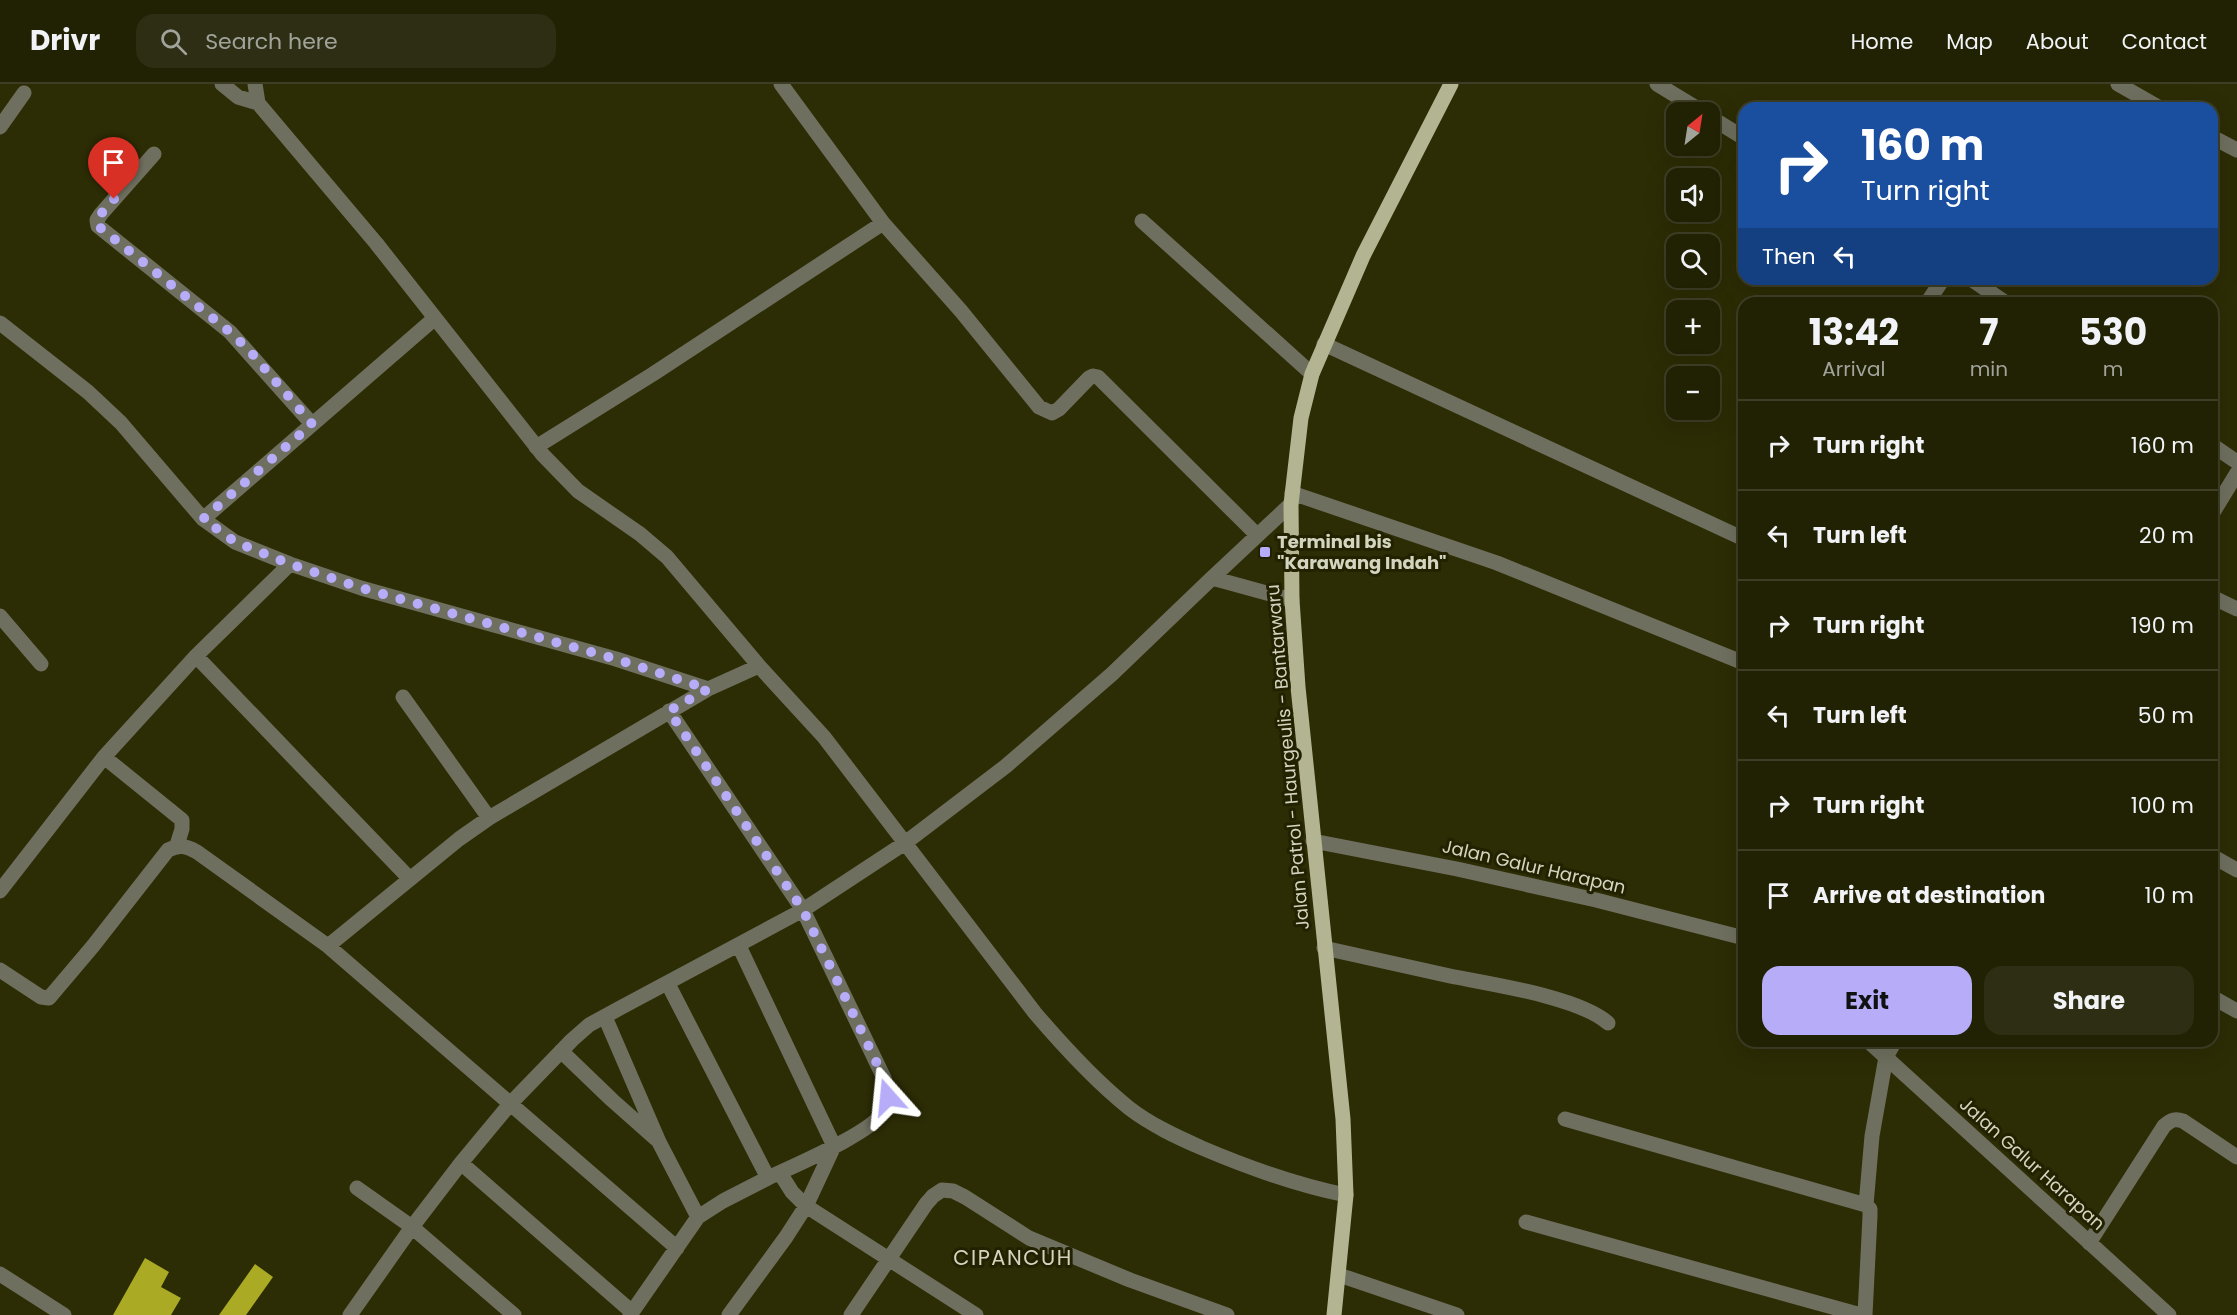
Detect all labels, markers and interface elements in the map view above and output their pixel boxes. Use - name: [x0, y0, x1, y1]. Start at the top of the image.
- search box: [136, 14, 556, 68]
- text: Drivr: [30, 21, 100, 60]
- icon: search: [157, 25, 190, 58]
- text: Search here: [205, 26, 338, 57]
- text: Home: [1851, 27, 1913, 56]
- text: Map: [1946, 27, 1993, 56]
- text: About: [2026, 27, 2089, 56]
- text: Contact: [2122, 27, 2207, 56]
- north arrow: [1666, 102, 1720, 156]
- map controls: [1666, 102, 1720, 420]
- text: 160 m: [1861, 116, 1984, 175]
- icon: right: [1762, 126, 1840, 204]
- pin: [88, 137, 139, 199]
- icon: arrive: [97, 146, 130, 179]
- button: sound: [1666, 168, 1720, 222]
- text: Turn right: [1861, 172, 1990, 209]
- button: search: [1666, 234, 1720, 288]
- icon: left: [1828, 240, 1861, 273]
- text: Then: [1762, 241, 1816, 272]
- button: +: [1666, 300, 1720, 354]
- text: 13:42: [1809, 307, 1899, 358]
- text: 7: [1979, 307, 1999, 358]
- text: 530: [2079, 307, 2147, 358]
- text: Arrival: [1822, 355, 1885, 383]
- text: min: [1970, 355, 2008, 383]
- text: m: [2103, 355, 2123, 383]
- button: −: [1666, 366, 1720, 420]
- icon: right: [1762, 429, 1795, 462]
- text: Turn right: [1813, 430, 1924, 461]
- text: 160 m: [2131, 430, 2194, 461]
- icon: left: [1762, 519, 1795, 552]
- text: Turn left: [1813, 520, 1907, 551]
- text: 20 m: [2139, 520, 2194, 551]
- place label: Terminal bis "Karawang Indah": [1277, 529, 1447, 575]
- marker: Terminal bis "Karawang Indah": [1258, 545, 1272, 559]
- street label: Jalan Patrol - Haurgeulis - Bantarwaru: [1260, 583, 1315, 931]
- icon: right: [1762, 609, 1795, 642]
- text: Turn right: [1813, 610, 1924, 641]
- text: 190 m: [2131, 610, 2194, 641]
- icon: left: [1762, 699, 1795, 732]
- text: Turn left: [1813, 700, 1907, 731]
- text: 50 m: [2138, 700, 2194, 731]
- icon: right: [1762, 789, 1795, 822]
- text: Turn right: [1813, 790, 1924, 821]
- text: 100 m: [2131, 790, 2194, 821]
- street label: Jalan Galur Harapan: [1440, 833, 1628, 900]
- icon: arrive: [1762, 879, 1795, 912]
- text: Arrive at destination: [1813, 880, 2045, 911]
- text: 10 m: [2145, 880, 2194, 911]
- button: Exit: [1762, 966, 1972, 1035]
- button: Share: [1984, 966, 2194, 1035]
- position arrow: [856, 1065, 920, 1129]
- street label: Jalan Galur Harapan: [1954, 1092, 2110, 1236]
- district label: CIPANCUH: [953, 1243, 1073, 1272]

